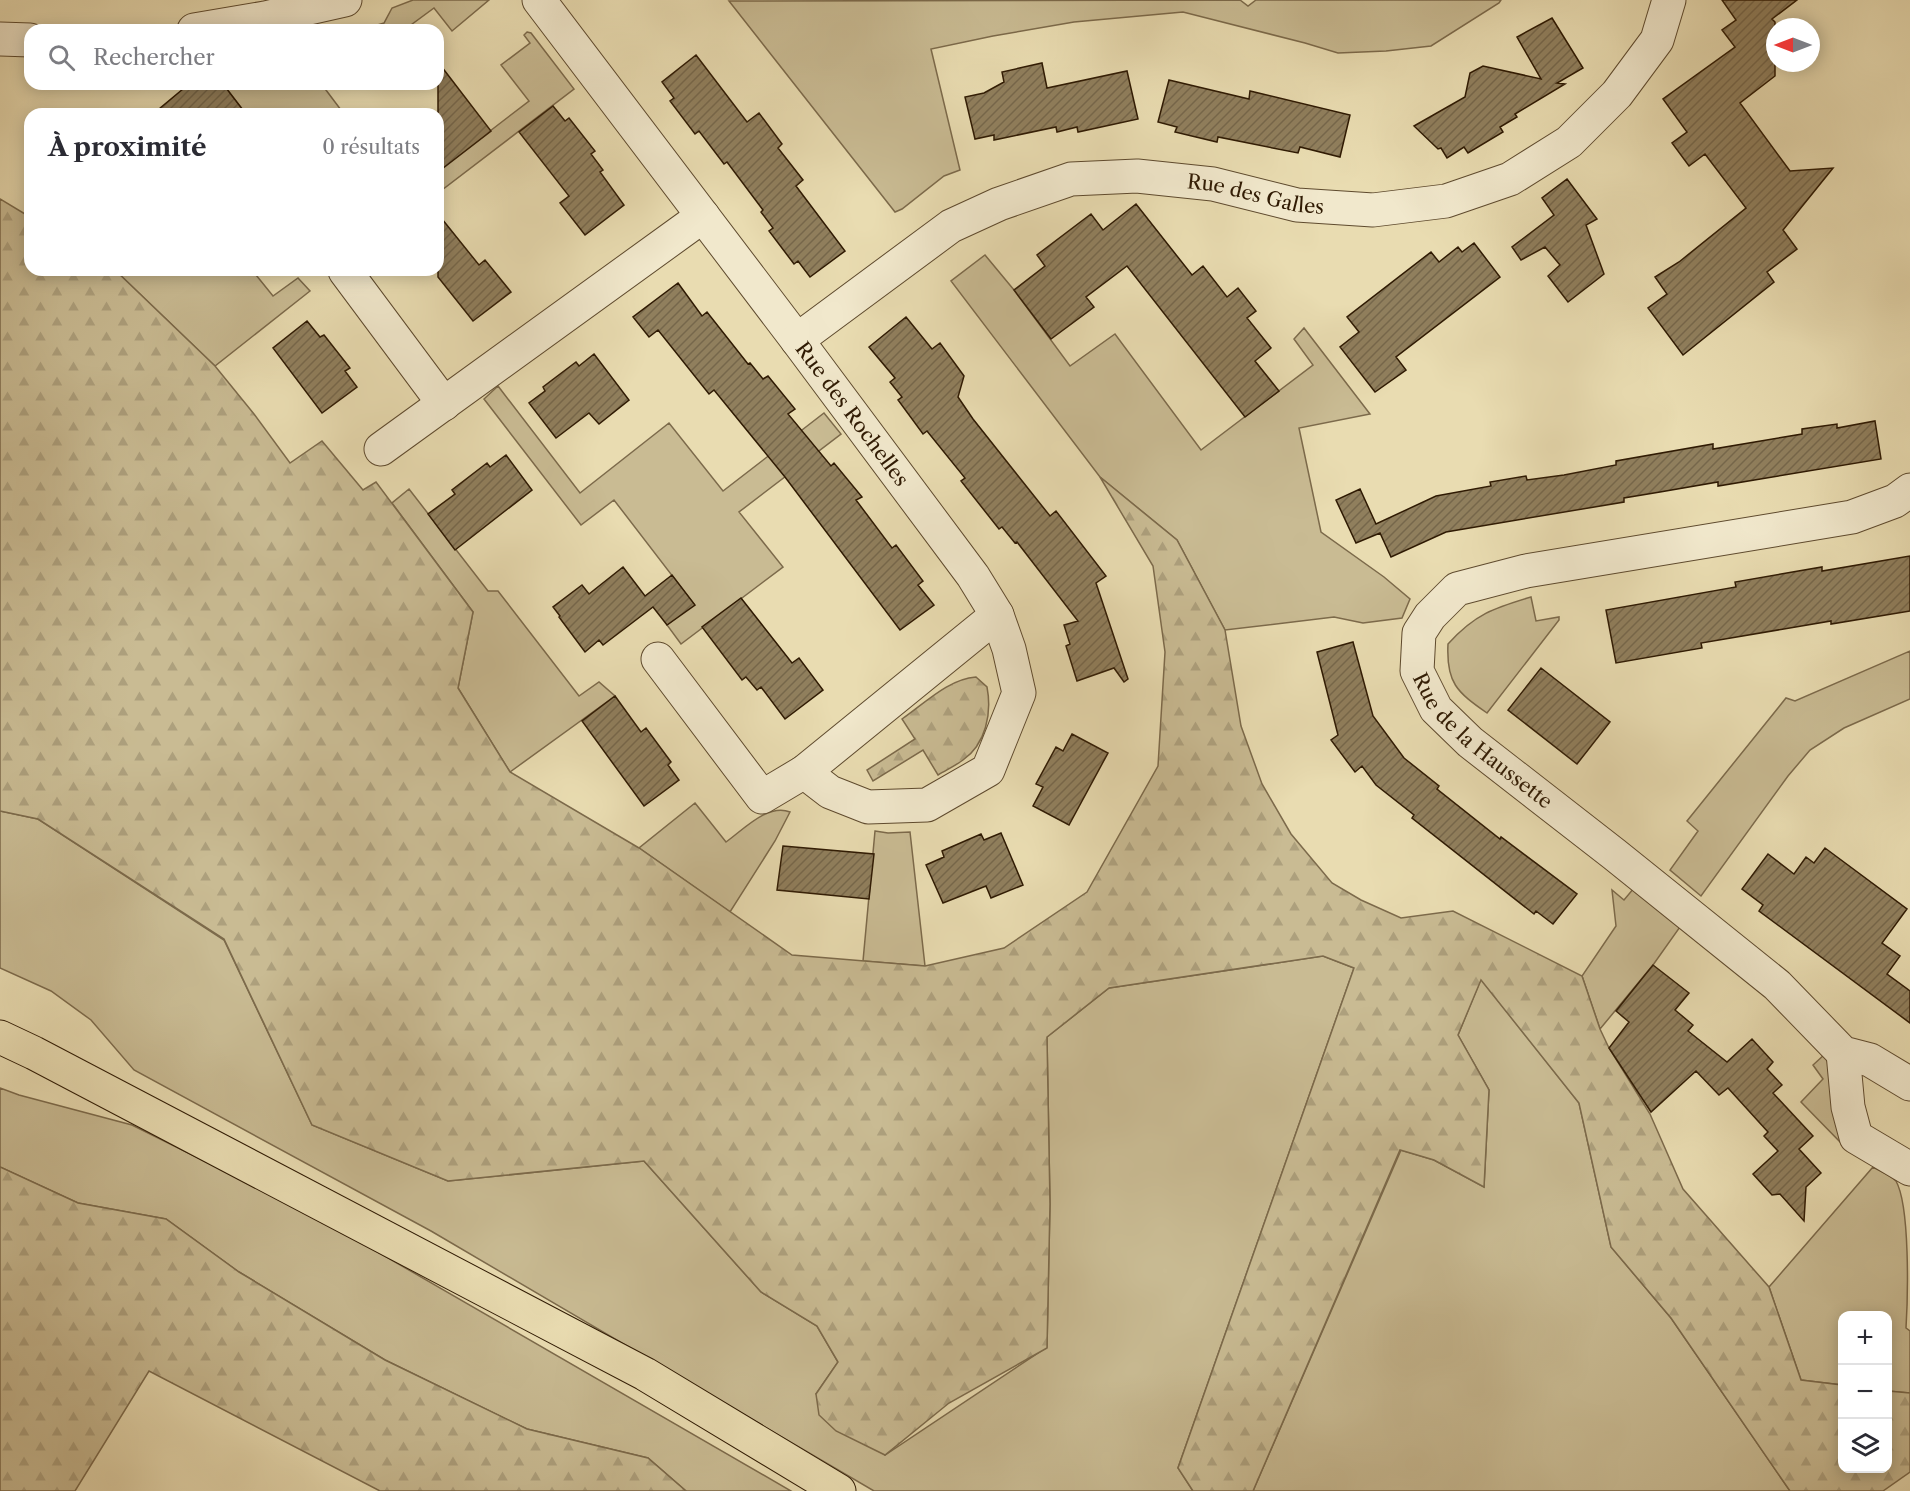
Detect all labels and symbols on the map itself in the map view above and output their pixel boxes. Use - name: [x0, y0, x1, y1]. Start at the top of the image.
- north arrow: [1766, 18, 1820, 72]
- street label: Rue des Galles: [1186, 169, 1325, 219]
- street label: Rue des Rochelles: [791, 337, 914, 491]
- street label: Rue de la Haussette: [1408, 669, 1557, 814]

